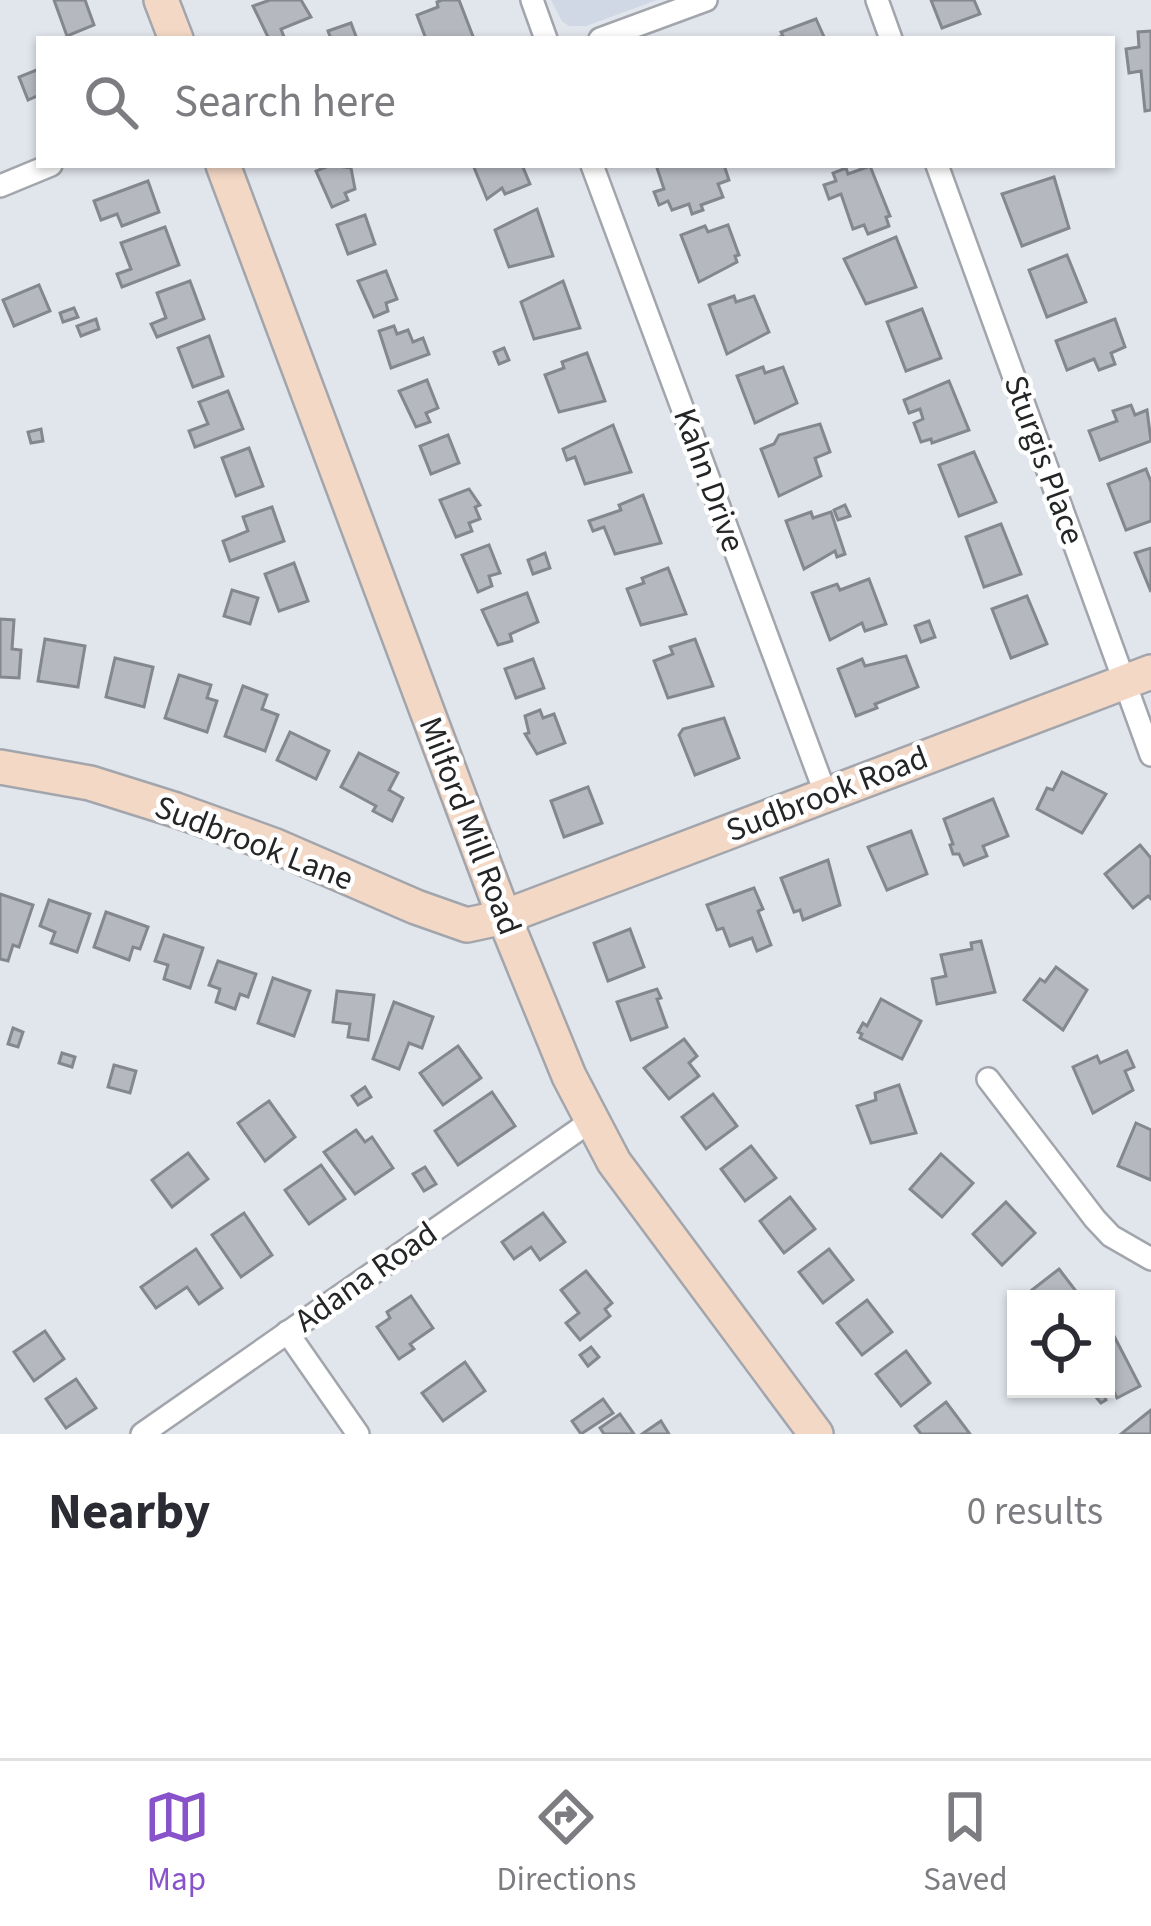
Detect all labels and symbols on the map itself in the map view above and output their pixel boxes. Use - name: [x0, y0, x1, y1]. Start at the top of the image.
- street label: Sturgis Place: [992, 369, 1096, 551]
- street label: Kahn Drive: [661, 402, 757, 558]
- street label: Milford Mill Road: [407, 710, 533, 942]
- street label: Sudbrook Road: [719, 734, 935, 854]
- street label: Sudbrook Lane: [148, 784, 360, 902]
- street label: Adana Road: [285, 1210, 447, 1344]

